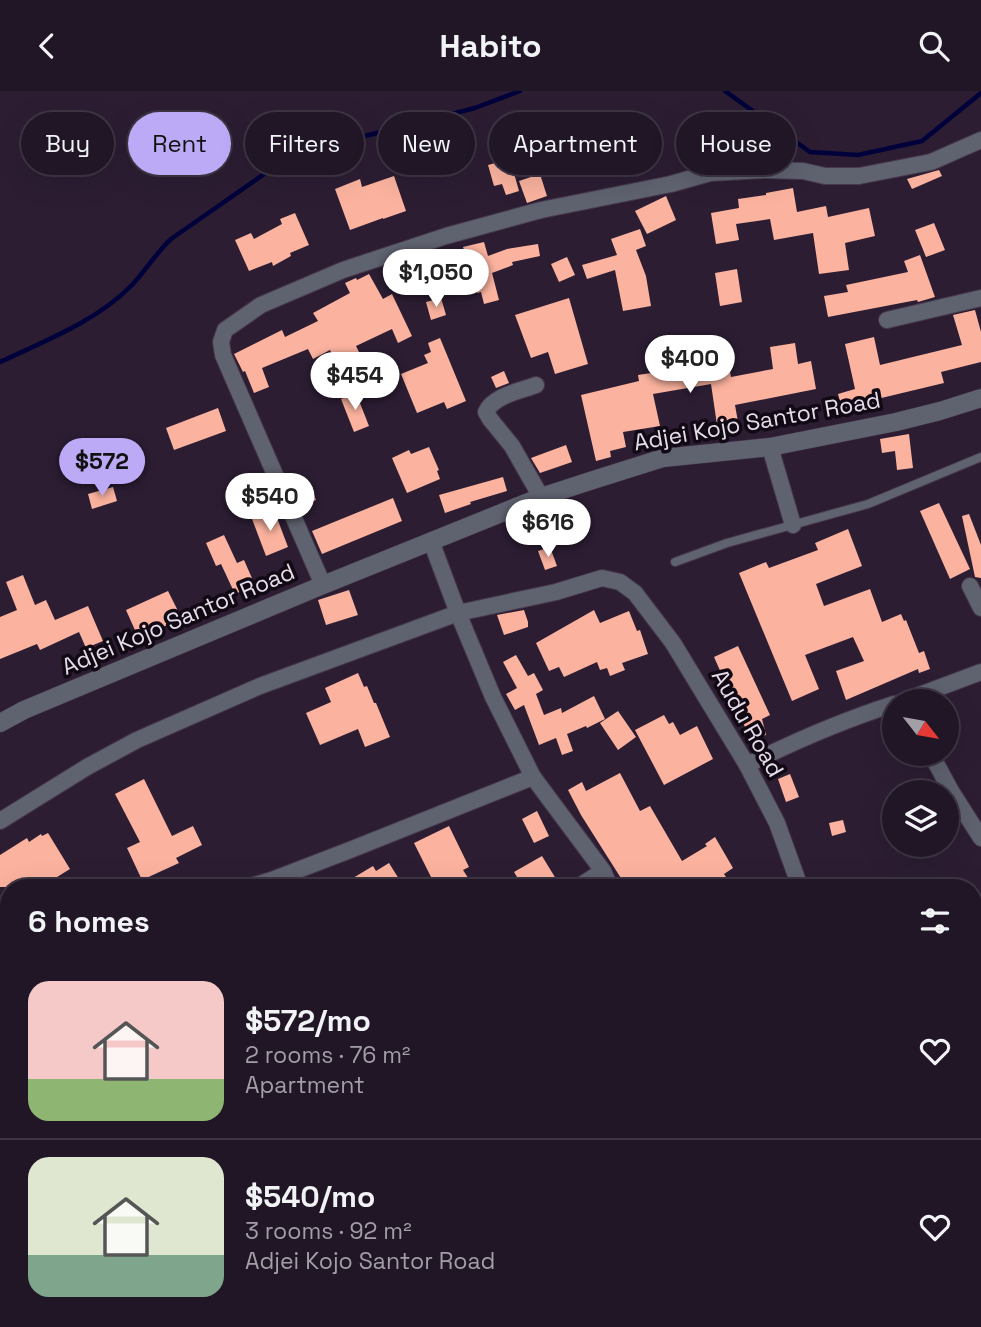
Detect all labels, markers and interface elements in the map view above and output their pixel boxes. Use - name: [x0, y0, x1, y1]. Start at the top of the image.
- text: Habito: [439, 26, 542, 66]
- icon: back: [28, 27, 66, 65]
- icon: search: [915, 27, 953, 65]
- chip: Buy: [21, 112, 114, 175]
- chip: Rent: [128, 112, 231, 175]
- chip: Filters: [245, 112, 364, 175]
- chip: New: [378, 112, 475, 175]
- chip: Apartment: [489, 112, 662, 175]
- chip: House: [676, 112, 796, 175]
- pin: $1,050: [379, 249, 493, 309]
- text: $1,050: [399, 257, 473, 287]
- pin: $400: [649, 335, 731, 395]
- text: $400: [661, 343, 719, 373]
- pin: $454: [314, 353, 396, 412]
- text: $454: [327, 360, 384, 390]
- street label: Adjei Kojo Santor Road: [631, 385, 883, 457]
- pin: $572: [61, 439, 143, 498]
- text: $572: [75, 446, 129, 476]
- pin: $540: [229, 473, 311, 533]
- text: $540: [241, 481, 299, 511]
- pin: $616: [507, 499, 589, 559]
- text: $616: [522, 507, 574, 537]
- street label: Adjei Kojo Santor Road: [57, 556, 299, 682]
- street label: Audu Road: [705, 664, 791, 782]
- north arrow: [882, 689, 959, 767]
- map controls: [882, 689, 959, 857]
- button: layers: [882, 780, 959, 857]
- text: 6 homes: [28, 902, 150, 941]
- icon: filters: [916, 902, 954, 940]
- text: $572/mo: [245, 1001, 371, 1040]
- icon: home: [84, 1009, 168, 1093]
- icon: heart: [916, 1032, 954, 1070]
- text: 2 rooms · 76 m²: [245, 1040, 410, 1070]
- text: Apartment: [245, 1070, 365, 1100]
- text: $540/mo: [245, 1177, 375, 1216]
- icon: home: [84, 1185, 168, 1269]
- icon: heart: [916, 1208, 954, 1246]
- text: 3 rooms · 92 m²: [245, 1216, 412, 1246]
- text: Adjei Kojo Santor Road: [245, 1246, 495, 1276]

